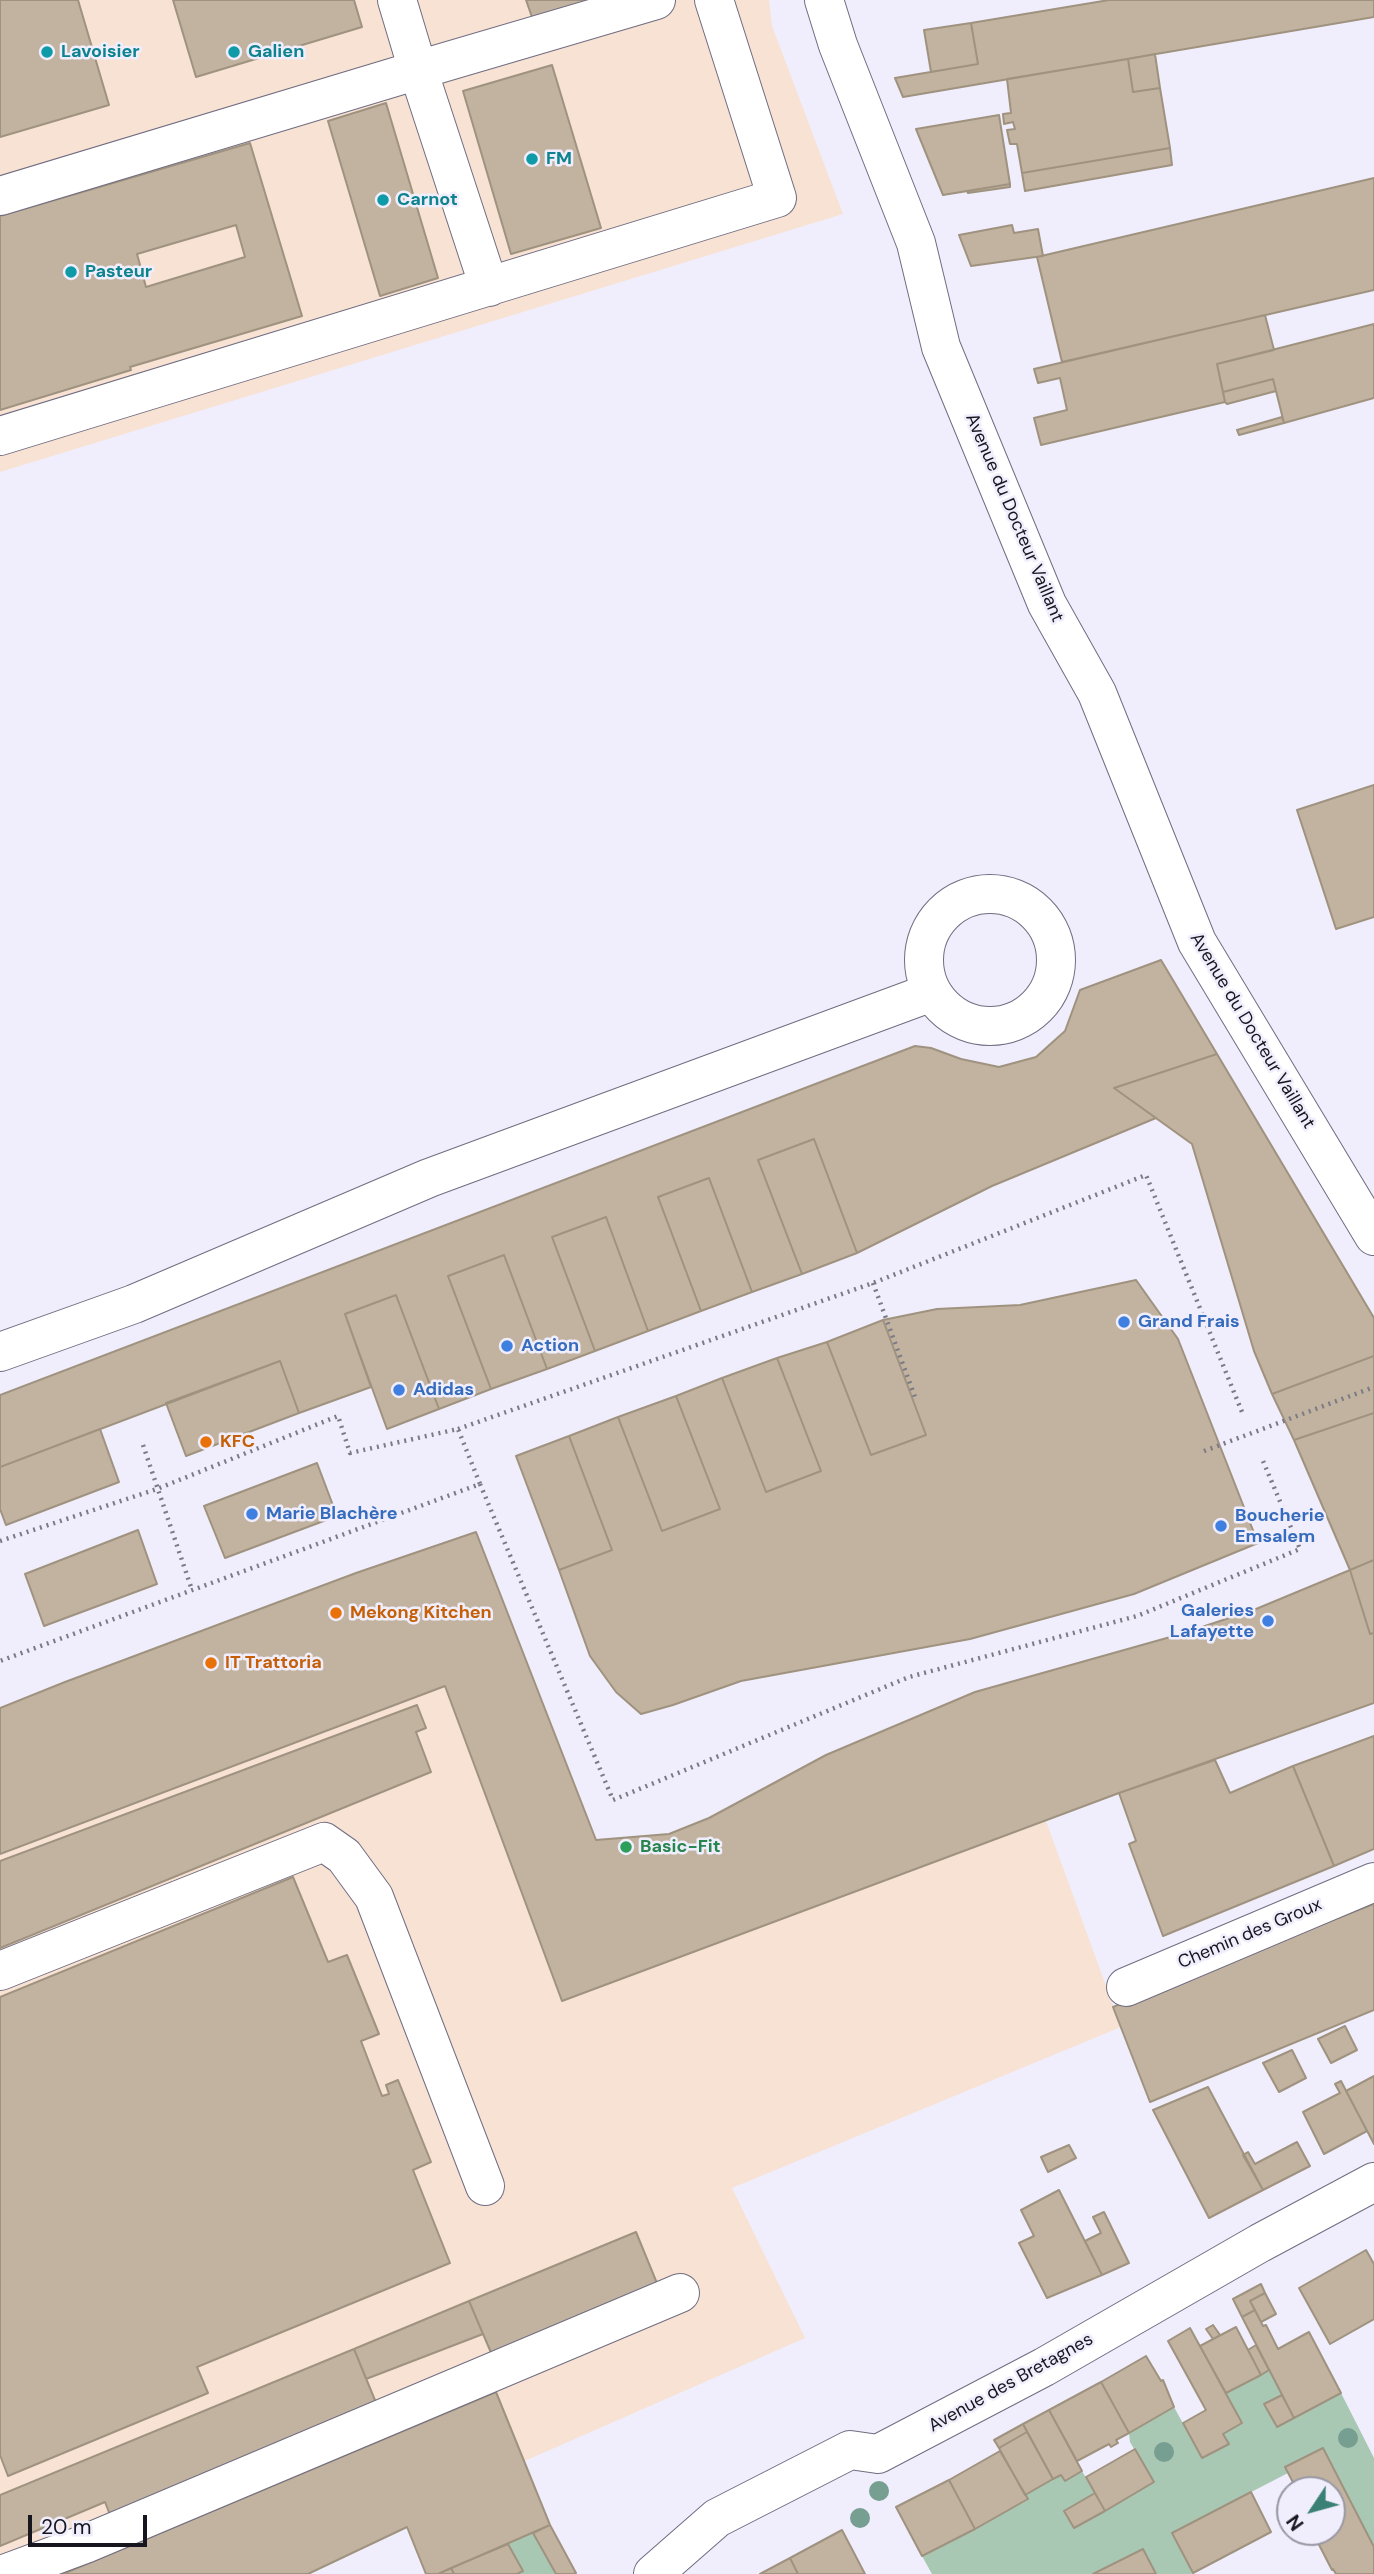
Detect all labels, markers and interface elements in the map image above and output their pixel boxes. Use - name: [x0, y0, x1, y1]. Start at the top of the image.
- place label: Lavoisier: [61, 41, 140, 63]
- place label: Galien: [248, 41, 304, 63]
- marker: Lavoisier: [39, 44, 55, 60]
- marker: Galien: [226, 44, 242, 60]
- place label: FM: [546, 148, 572, 170]
- marker: FM: [524, 151, 540, 167]
- place label: Carnot: [397, 189, 458, 211]
- marker: Carnot: [375, 192, 391, 208]
- place label: Pasteur: [85, 261, 152, 283]
- marker: Pasteur: [63, 264, 79, 280]
- street label: Avenue du Docteur Vaillant: [960, 410, 1068, 626]
- street label: Avenue du Docteur Vaillant: [1185, 929, 1319, 1133]
- place label: Grand Frais: [1138, 1311, 1239, 1333]
- marker: Grand Frais: [1116, 1314, 1132, 1330]
- place label: Action: [521, 1335, 579, 1357]
- marker: Action: [499, 1338, 515, 1354]
- place label: Adidas: [413, 1379, 474, 1401]
- marker: Adidas: [391, 1382, 407, 1398]
- place label: KFC: [220, 1431, 255, 1453]
- marker: KFC: [198, 1434, 214, 1450]
- place label: Marie Blachère: [266, 1503, 398, 1525]
- place label: Boucherie Emsalem: [1235, 1505, 1325, 1548]
- marker: Marie Blachère: [244, 1506, 260, 1522]
- marker: Boucherie Emsalem: [1213, 1518, 1229, 1534]
- place label: Galeries Lafayette: [1170, 1600, 1254, 1642]
- place label: Mekong Kitchen: [350, 1602, 492, 1624]
- marker: Mekong Kitchen: [328, 1605, 344, 1621]
- marker: Galeries Lafayette: [1260, 1613, 1276, 1629]
- place label: IT Trattoria: [225, 1652, 322, 1674]
- marker: IT Trattoria: [203, 1655, 219, 1671]
- place label: Basic-Fit: [640, 1836, 721, 1858]
- marker: Basic-Fit: [618, 1839, 634, 1855]
- street label: Chemin des Groux: [1175, 1894, 1325, 1974]
- street label: Avenue des Bretagnes: [925, 2329, 1097, 2437]
- north arrow: [1276, 2476, 1346, 2546]
- scale bar: [32, 2500, 150, 2544]
- text: N: [1281, 2510, 1309, 2535]
- text: 20 m: [41, 2513, 92, 2541]

